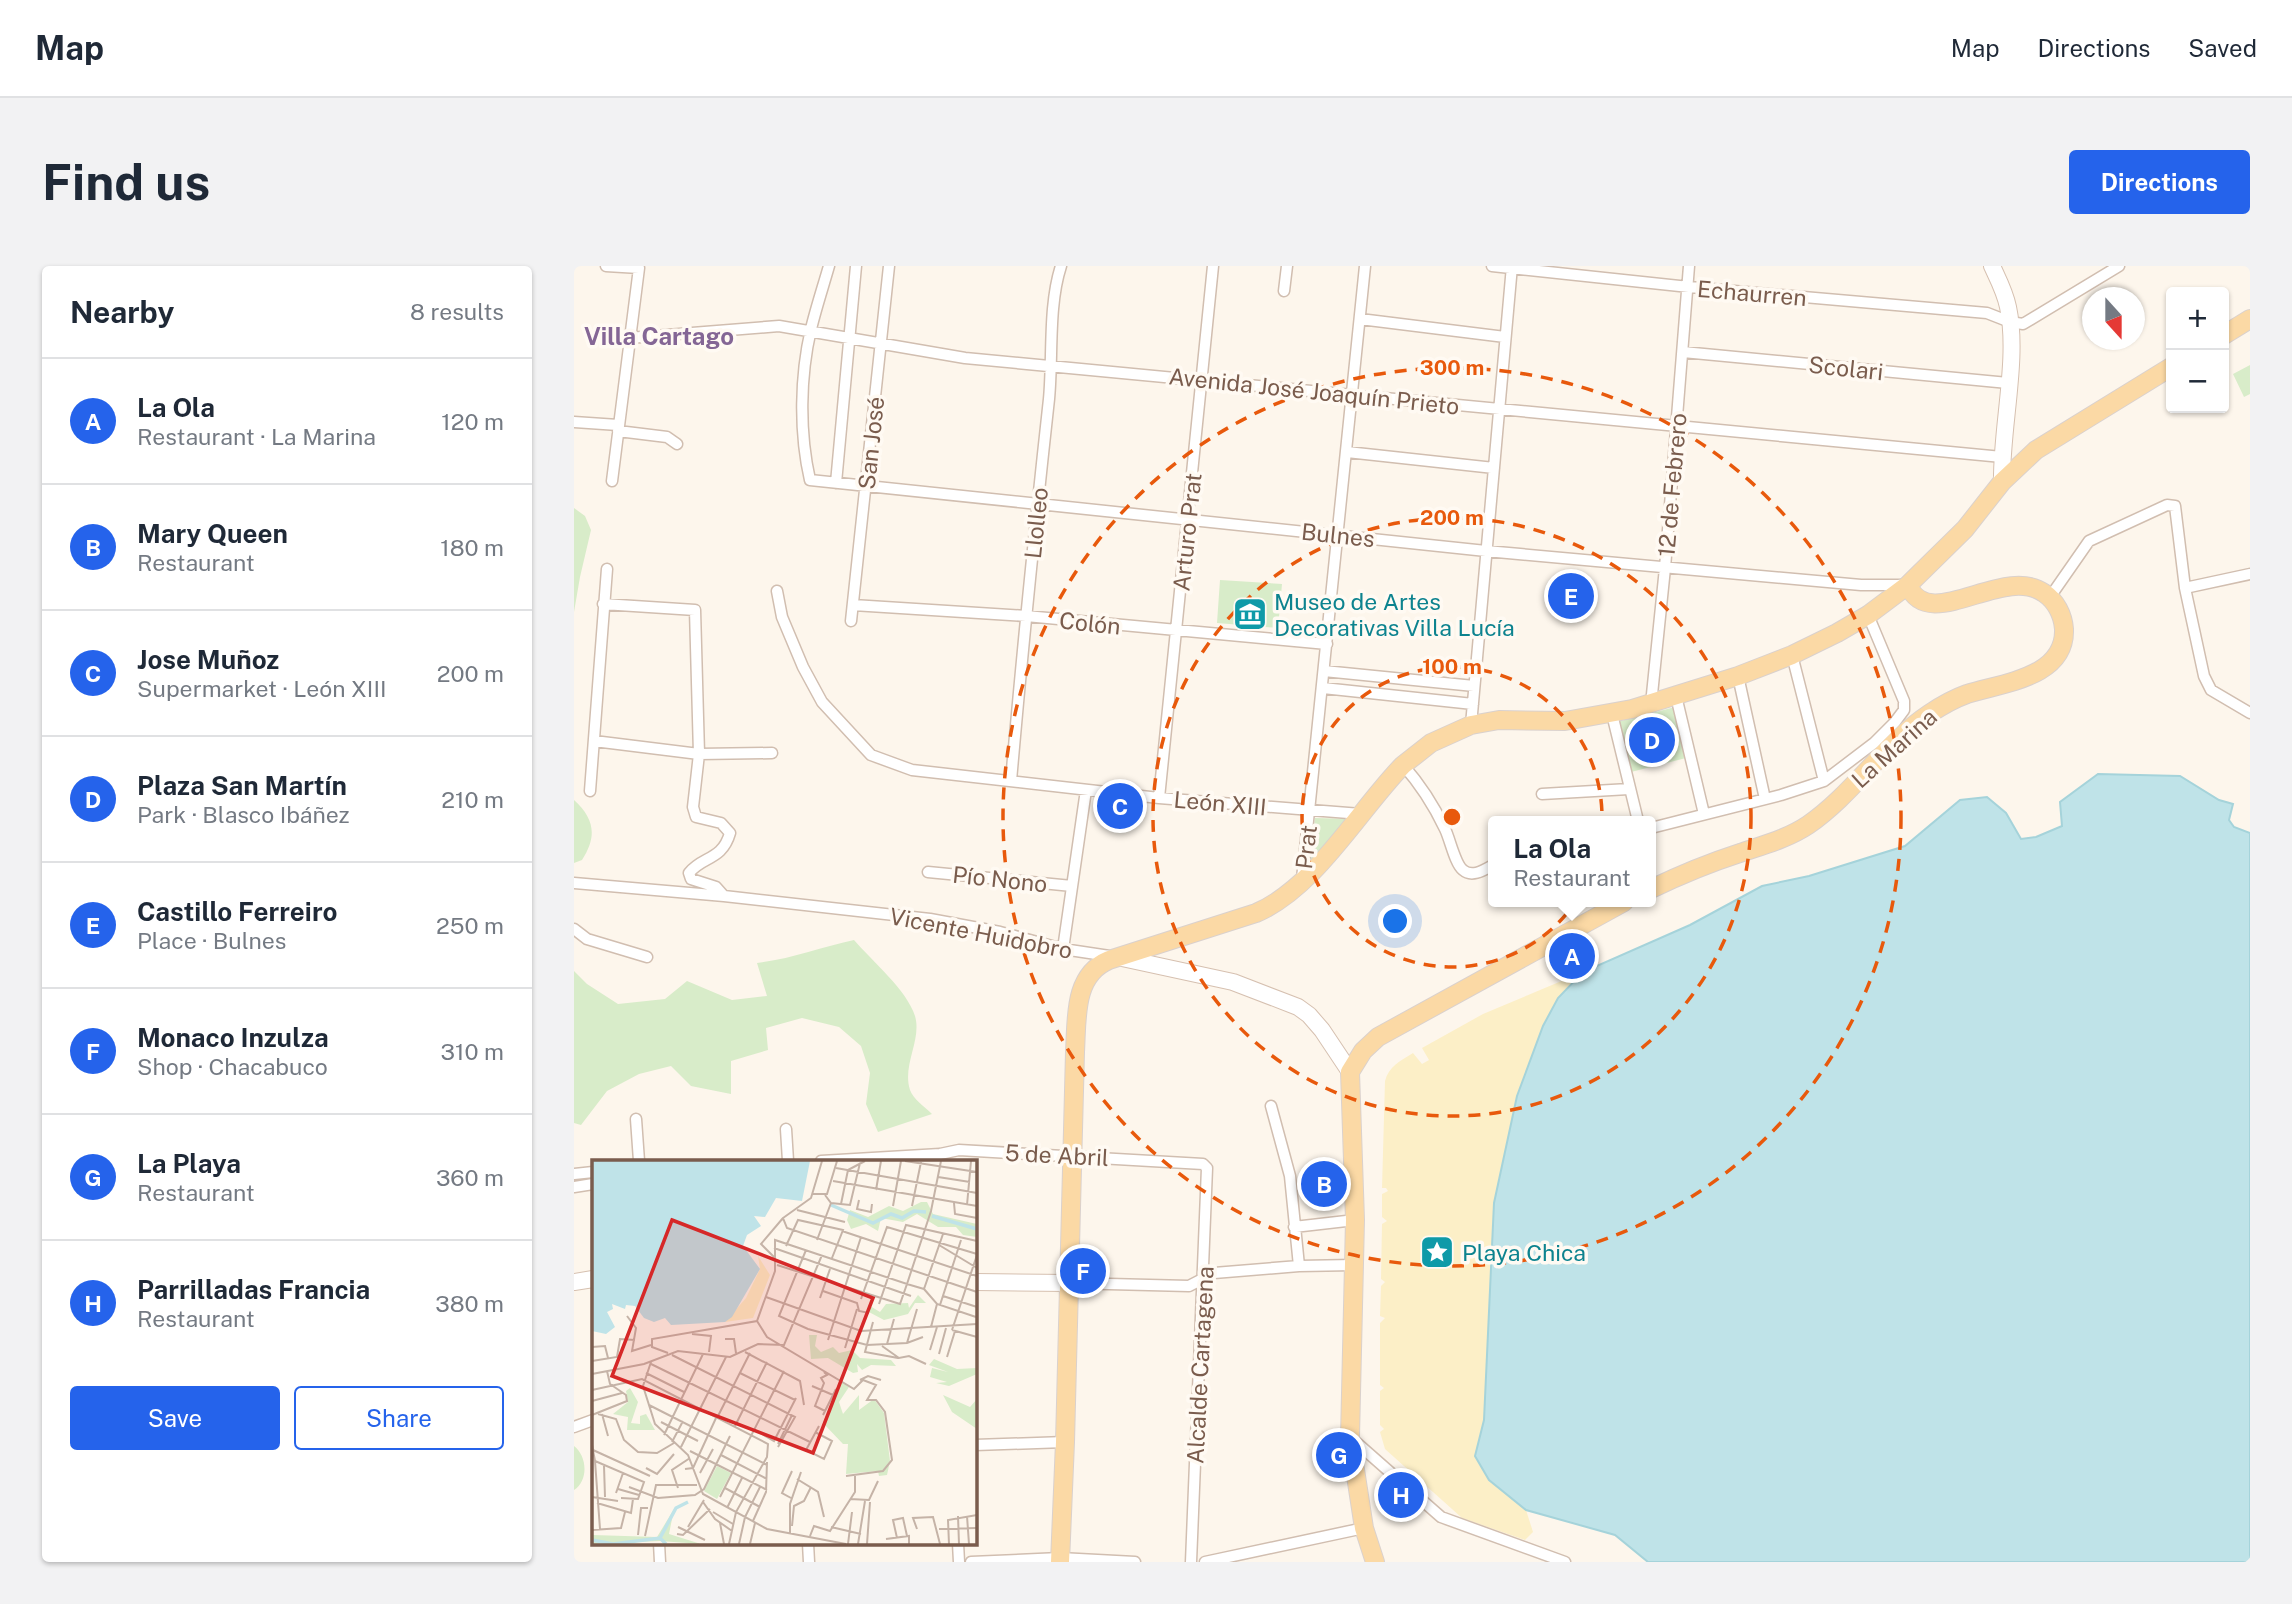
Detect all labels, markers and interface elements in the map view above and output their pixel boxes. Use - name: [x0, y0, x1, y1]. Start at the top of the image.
- text: Map: [35, 29, 104, 67]
- text: Map: [1951, 34, 2000, 62]
- text: Directions: [2038, 34, 2150, 62]
- text: Saved: [2188, 34, 2257, 62]
- button: Directions: [2069, 150, 2250, 214]
- text: Find us: [42, 153, 210, 211]
- street label: Echaurren: [1696, 275, 1808, 311]
- north arrow: [2082, 287, 2145, 350]
- map controls: [2166, 287, 2229, 413]
- button: +: [2166, 287, 2229, 350]
- text: Nearby: [70, 294, 174, 330]
- text: 8 results: [410, 298, 504, 325]
- district label: Villa Cartago: [584, 322, 734, 350]
- button: −: [2166, 350, 2229, 413]
- street label: Scolari: [1807, 351, 1885, 385]
- text: 300 m: [1420, 355, 1484, 380]
- street label: Avenida José Joaquín Prieto: [1167, 362, 1461, 420]
- text: La Ola: [137, 392, 215, 423]
- street label: San José: [853, 395, 889, 491]
- text: A: [85, 408, 101, 435]
- text: 120 m: [441, 408, 504, 435]
- street label: 12 de Febrero: [1652, 412, 1692, 558]
- text: Restaurant · La Marina: [137, 423, 376, 450]
- street label: Arturo Prat: [1167, 471, 1207, 593]
- street label: Llolleo: [1019, 486, 1053, 560]
- text: 200 m: [1420, 505, 1484, 530]
- text: Mary Queen: [137, 518, 288, 549]
- street label: Bulnes: [1300, 518, 1376, 552]
- text: B: [85, 534, 101, 561]
- text: 180 m: [440, 534, 504, 561]
- text: Restaurant: [137, 549, 255, 576]
- pin: E: [1548, 570, 1594, 622]
- place label: Museo de Artes Decorativas Villa Lucía: [1274, 588, 1515, 641]
- museum icon: Museo de Artes Decorativas Villa Lucía: [1231, 595, 1269, 633]
- street label: Colón: [1058, 606, 1122, 640]
- text: Jose Muñoz: [137, 644, 279, 675]
- text: 100 m: [1422, 654, 1482, 679]
- text: C: [85, 660, 101, 687]
- text: 200 m: [437, 660, 504, 687]
- text: Supermarket · León XIII: [137, 675, 386, 702]
- street label: La Marina: [1846, 703, 1942, 793]
- pin: D: [1629, 714, 1675, 766]
- text: Plaza San Martín: [137, 770, 347, 801]
- pin: C: [1097, 780, 1143, 832]
- street label: León XIII: [1172, 785, 1268, 821]
- text: D: [85, 786, 101, 813]
- text: 210 m: [441, 786, 504, 813]
- text: Park · Blasco Ibáñez: [137, 801, 350, 828]
- centre of rings: [1440, 805, 1464, 829]
- popup: [1488, 816, 1656, 907]
- street label: Prat: [1290, 823, 1322, 871]
- text: La Ola: [1513, 833, 1591, 864]
- street label: Pío Nono: [951, 861, 1049, 897]
- text: Restaurant: [1513, 864, 1631, 891]
- text: Castillo Ferreiro: [137, 896, 338, 927]
- street label: Vicente Huidobro: [887, 902, 1075, 964]
- your location: [1378, 904, 1412, 938]
- text: E: [86, 912, 100, 939]
- text: 250 m: [436, 912, 504, 939]
- text: Place · Bulnes: [137, 927, 286, 954]
- pin: A: [1549, 930, 1595, 982]
- text: Monaco Inzulza: [137, 1022, 329, 1053]
- text: F: [86, 1038, 100, 1065]
- text: 310 m: [441, 1038, 504, 1065]
- text: Shop · Chacabuco: [137, 1053, 328, 1080]
- street label: 5 de Abril: [1004, 1139, 1110, 1171]
- text: La Playa: [137, 1148, 241, 1179]
- pin: B: [1301, 1158, 1347, 1210]
- inset map: [592, 1160, 976, 1544]
- text: G: [84, 1164, 102, 1191]
- text: 360 m: [436, 1164, 504, 1191]
- text: Restaurant: [137, 1179, 255, 1206]
- place icon: Playa Chica: [1418, 1233, 1456, 1271]
- place label: Playa Chica: [1462, 1239, 1586, 1266]
- pin: F: [1060, 1245, 1106, 1297]
- street label: Alcalde Cartagena: [1181, 1265, 1219, 1465]
- text: Parrilladas Francia: [137, 1274, 370, 1305]
- text: H: [84, 1290, 102, 1317]
- text: 380 m: [435, 1290, 504, 1317]
- text: Restaurant: [137, 1305, 255, 1332]
- button: Save: [70, 1386, 280, 1450]
- button: Share: [294, 1386, 504, 1450]
- pin: G: [1316, 1429, 1362, 1481]
- pin: H: [1378, 1469, 1424, 1521]

